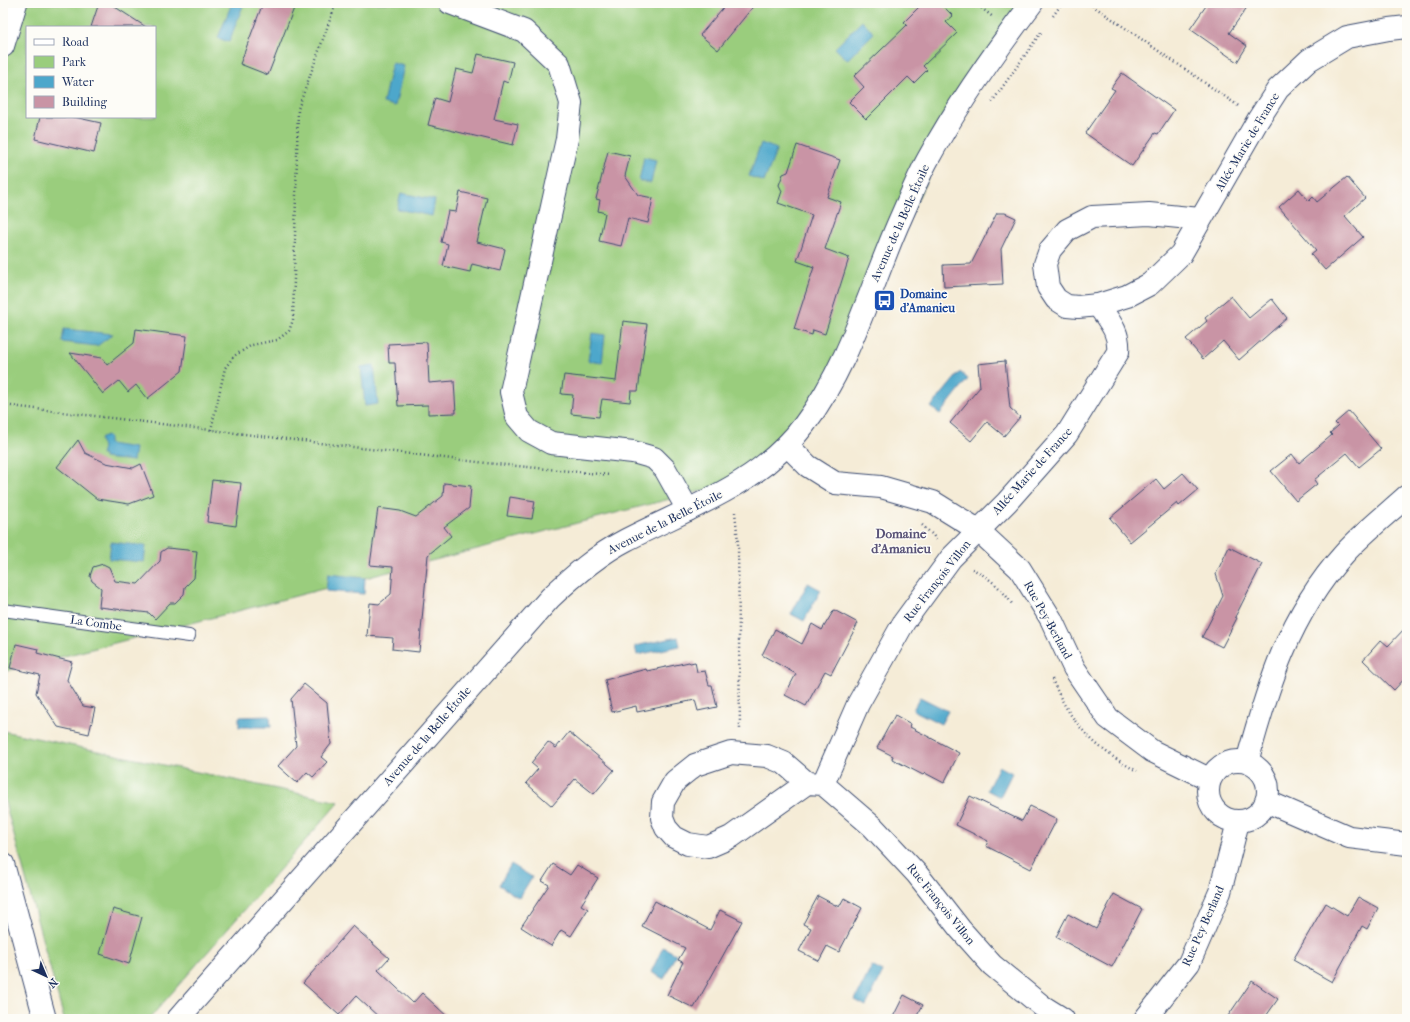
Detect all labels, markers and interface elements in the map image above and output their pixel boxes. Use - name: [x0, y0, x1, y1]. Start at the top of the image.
- legend: [26, 26, 156, 118]
- text: Road: [62, 35, 89, 49]
- text: Park: [62, 55, 87, 69]
- text: Water: [61, 75, 95, 89]
- street label: Allée Marie de France: [1211, 90, 1282, 195]
- text: Building: [62, 95, 107, 109]
- street label: Avenue de la Belle Étoile: [866, 162, 932, 285]
- place label: Domaine d'Amanieu: [900, 287, 955, 315]
- bus stop icon: Domaine d'Amanieu: [871, 288, 897, 314]
- street label: Allée Marie de France: [988, 424, 1075, 518]
- street label: Avenue de la Belle Étoile: [604, 486, 725, 557]
- district label: Domaine d'Amanieu: [871, 526, 931, 556]
- street label: Rue François Villon: [901, 537, 974, 626]
- street label: Rue Pey-Berland: [1021, 579, 1075, 662]
- street label: La Combe: [69, 612, 123, 634]
- street label: Avenue de la Belle Étoile: [379, 683, 474, 789]
- street label: Rue François Villon: [903, 861, 978, 948]
- street label: Rue Pey Berland: [1179, 883, 1227, 968]
- north arrow: [26, 956, 66, 996]
- text: N: [45, 975, 60, 991]

